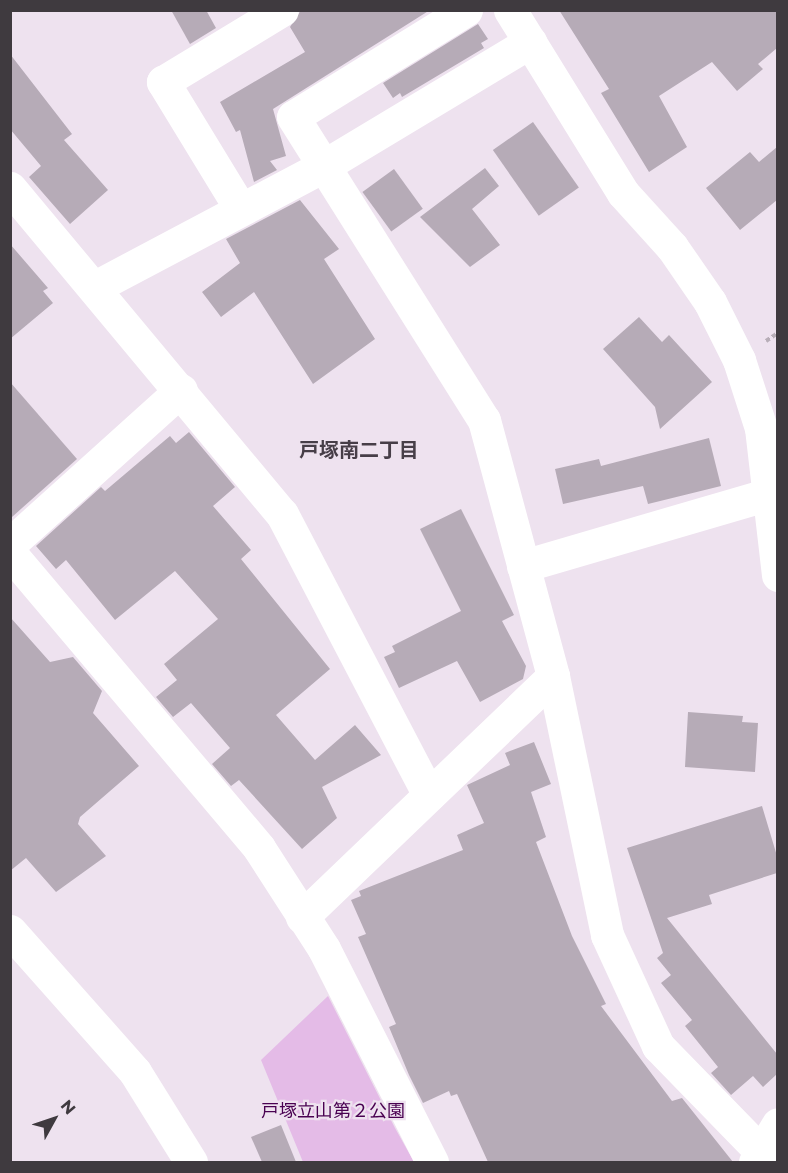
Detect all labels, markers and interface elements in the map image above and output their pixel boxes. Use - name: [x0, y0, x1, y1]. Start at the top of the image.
- district label: 戸塚南二丁目: [299, 438, 419, 462]
- north arrow: [24, 1089, 84, 1149]
- text: N: [57, 1096, 80, 1118]
- park label: 戸塚立山第２公園: [261, 1100, 405, 1122]

